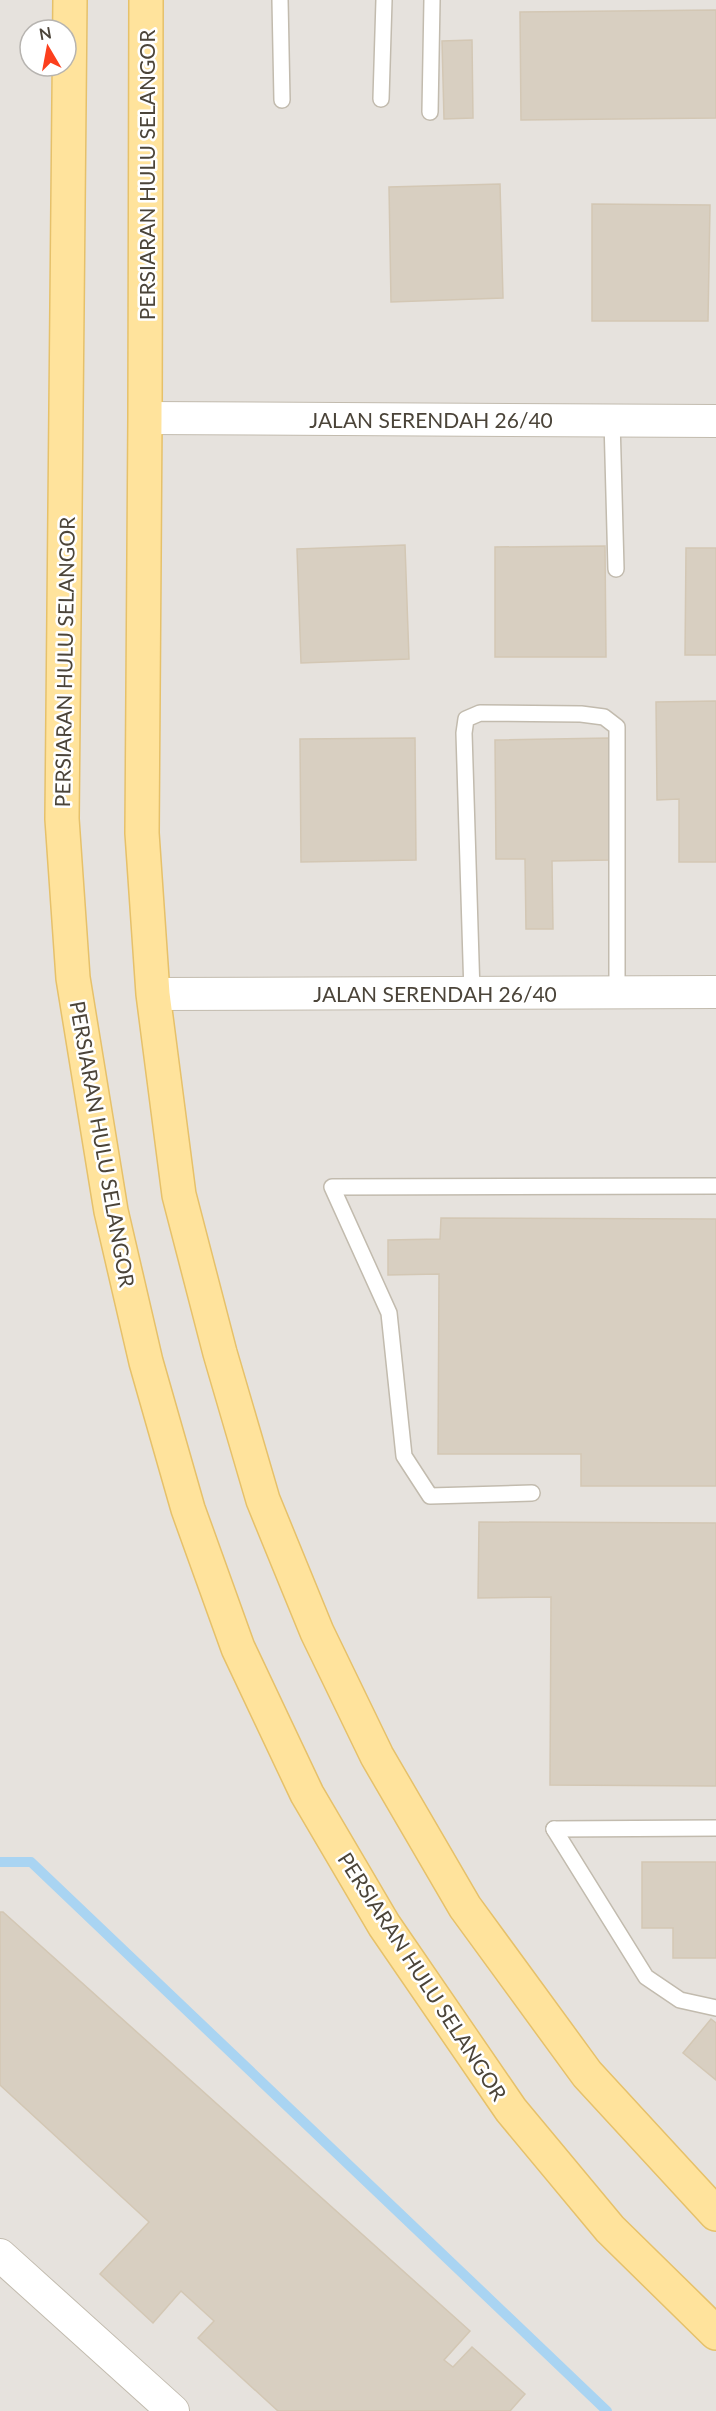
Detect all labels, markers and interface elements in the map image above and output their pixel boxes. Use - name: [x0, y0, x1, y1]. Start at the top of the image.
- north arrow: [18, 18, 78, 78]
- text: N: [38, 22, 53, 43]
- street label: PERSIARAN HULU SELANGOR: [134, 29, 159, 320]
- street label: JALAN SERENDAH 26/40: [309, 407, 553, 432]
- street label: PERSIARAN HULU SELANGOR: [49, 516, 79, 807]
- street label: JALAN SERENDAH 26/40: [313, 981, 557, 1006]
- street label: PERSIARAN HULU SELANGOR: [65, 999, 141, 1290]
- street label: PERSIARAN HULU SELANGOR: [333, 1847, 513, 2105]

